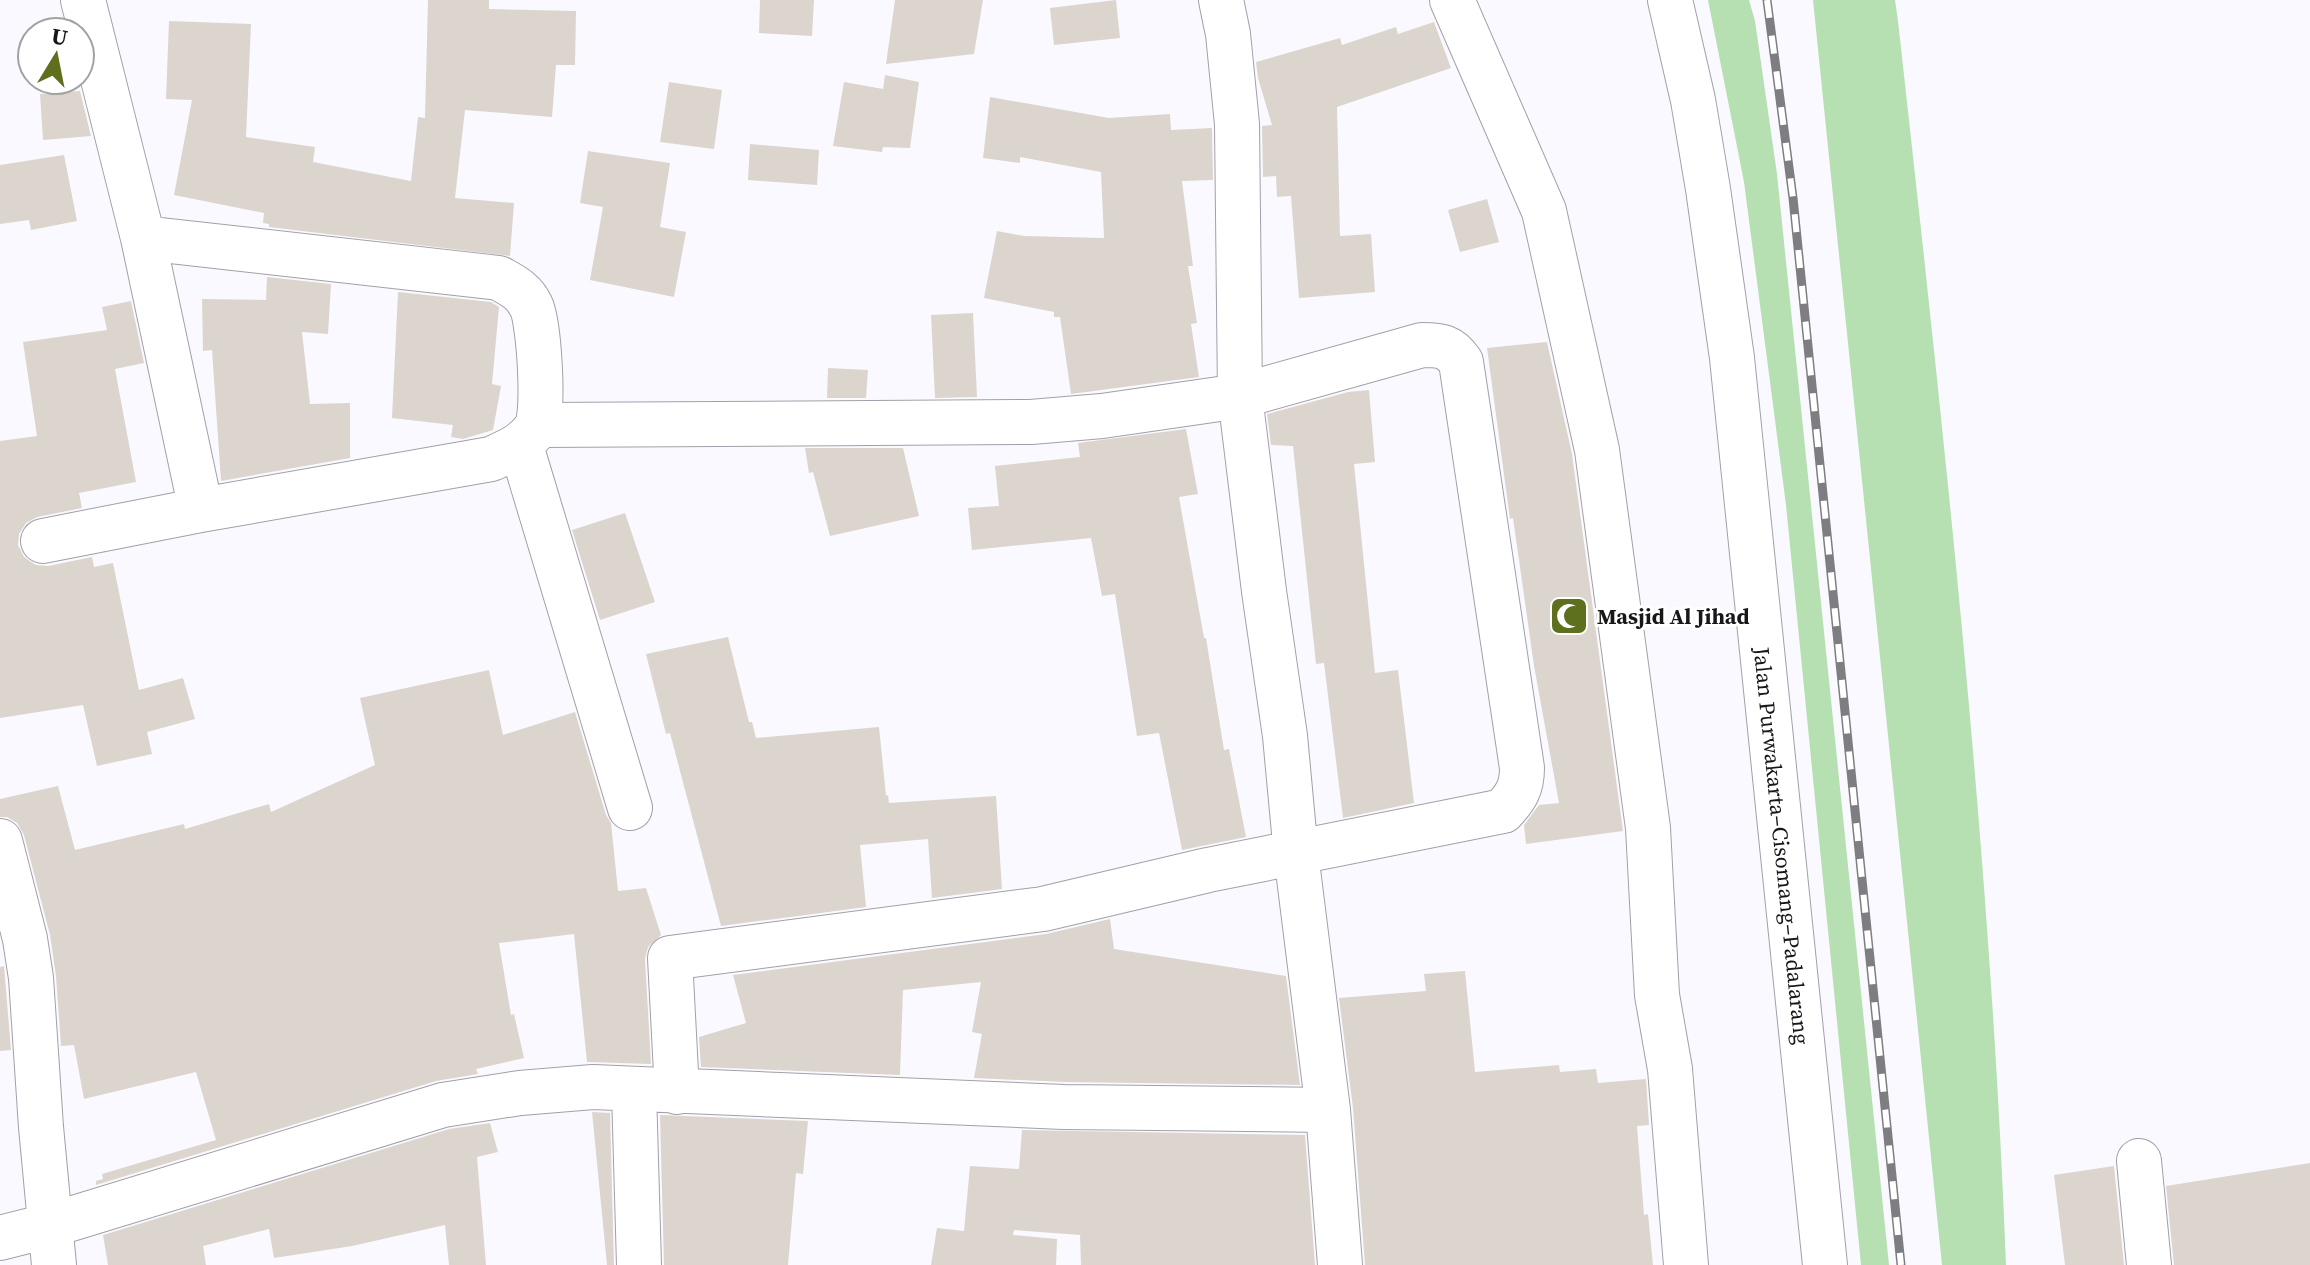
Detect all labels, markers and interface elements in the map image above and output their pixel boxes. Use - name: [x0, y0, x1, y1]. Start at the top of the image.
- north arrow: [16, 16, 96, 96]
- text: U: [49, 20, 70, 52]
- mosque icon: Masjid Al Jihad: [1548, 595, 1590, 637]
- place label: Masjid Al Jihad: [1597, 601, 1750, 631]
- street label: Jalan Purwakarta–Cisomang–Padalarang: [1747, 645, 1817, 1046]

